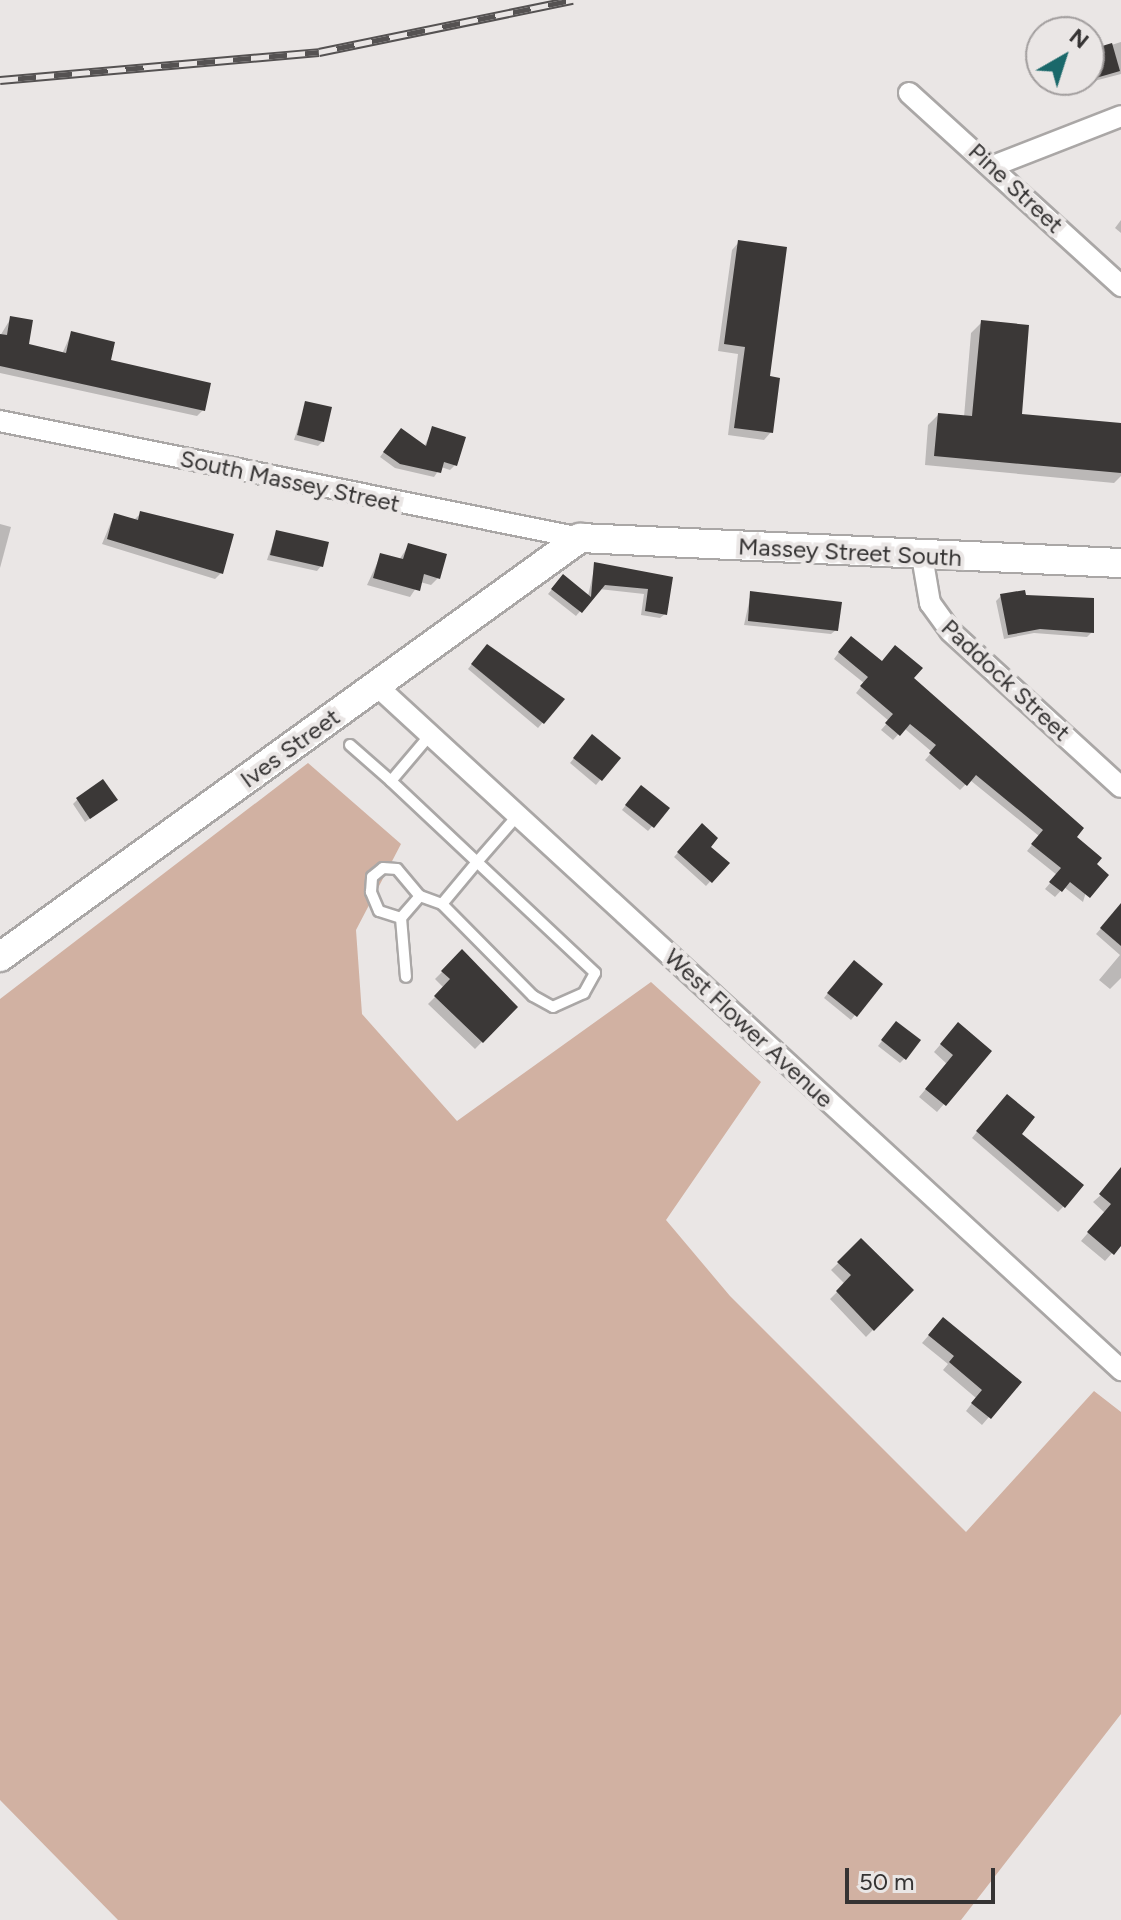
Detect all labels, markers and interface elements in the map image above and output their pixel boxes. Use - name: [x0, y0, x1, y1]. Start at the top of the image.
- north arrow: [1025, 16, 1105, 96]
- text: N: [1064, 23, 1094, 54]
- street label: Pine Street: [963, 137, 1069, 239]
- street label: South Massey Street: [178, 444, 402, 518]
- street label: Massey Street South: [737, 532, 963, 572]
- street label: Paddock Street: [936, 613, 1076, 747]
- street label: Ives Street: [235, 702, 345, 794]
- street label: West Flower Avenue: [659, 942, 839, 1114]
- scale bar: [849, 1852, 999, 1902]
- text: 50 m: [859, 1867, 915, 1896]

